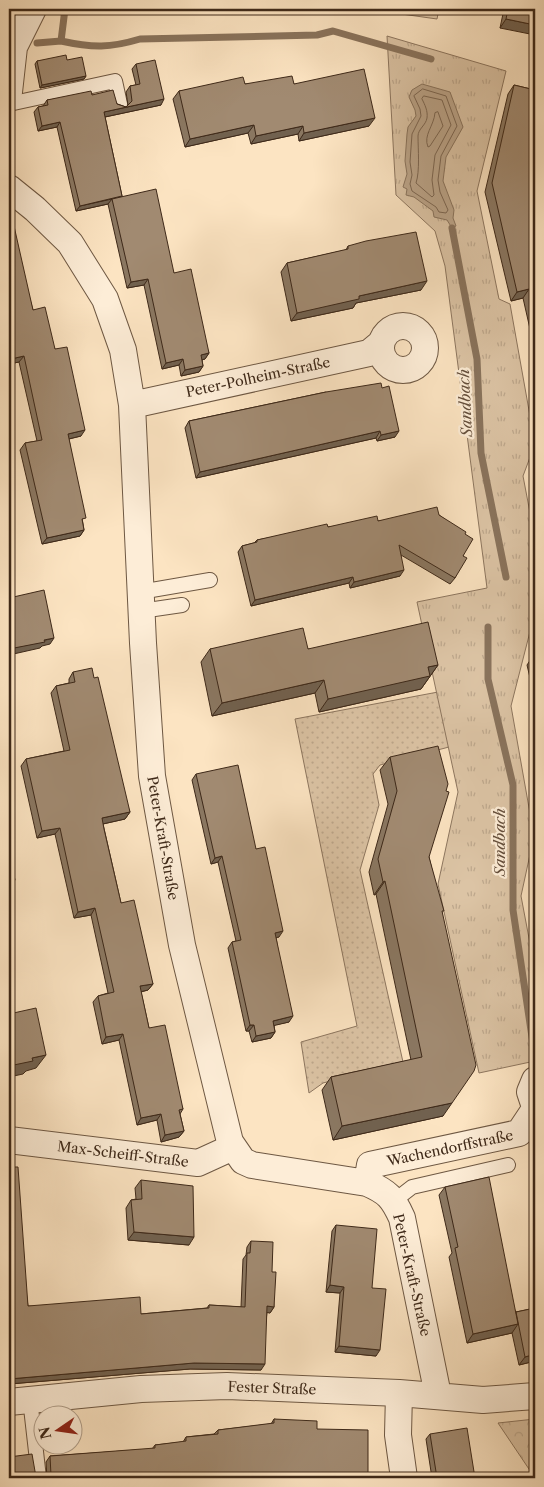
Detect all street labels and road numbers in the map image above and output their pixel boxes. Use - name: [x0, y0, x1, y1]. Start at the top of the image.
- street label: Peter-Polheim-Straße: [184, 353, 332, 401]
- street label: Peter-Kraft-Straße: [143, 775, 183, 901]
- street label: Wachendorffstraße: [384, 1126, 515, 1170]
- street label: Max-Scheiff-Straße: [56, 1137, 190, 1171]
- street label: Peter-Kraft-Straße: [389, 1212, 435, 1338]
- street label: Fester Straße: [227, 1377, 317, 1399]

